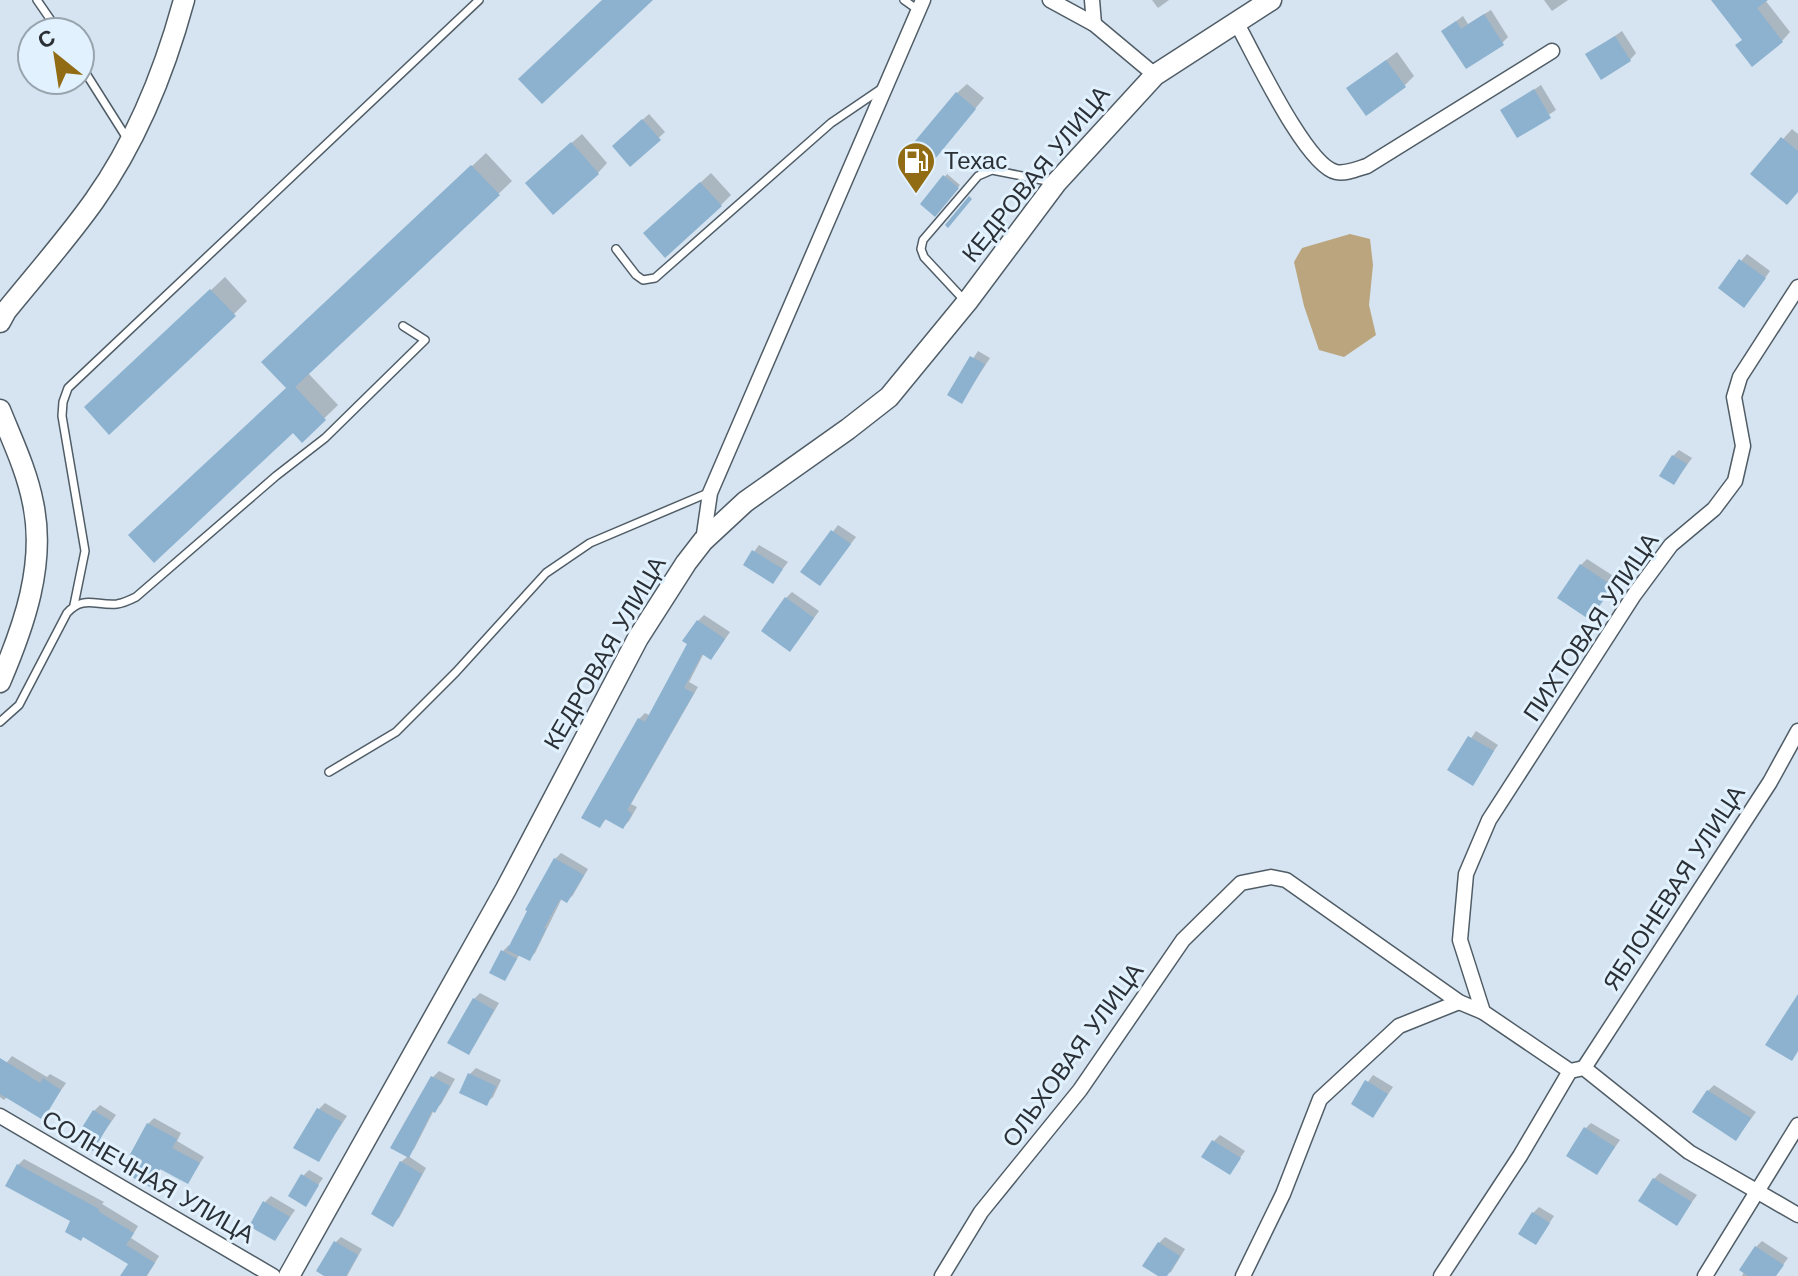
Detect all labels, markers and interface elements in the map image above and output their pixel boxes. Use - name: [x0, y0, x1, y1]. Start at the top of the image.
- north arrow: [16, 16, 96, 96]
- text: С: [33, 24, 59, 54]
- street label: КЕДРОВАЯ УЛИЦА: [956, 80, 1116, 268]
- fuel station icon: Техас: [895, 140, 937, 195]
- place label: Техас: [944, 147, 1007, 175]
- street label: ПИХТОВАЯ УЛИЦА: [1518, 528, 1664, 726]
- street label: КЕДРОВАЯ УЛИЦА: [538, 551, 672, 755]
- street label: ЯБЛОНЕВАЯ УЛИЦА: [1597, 780, 1751, 996]
- street label: ОЛЬХОВАЯ УЛИЦА: [997, 958, 1149, 1152]
- street label: СОЛНЕЧНАЯ УЛИЦА: [37, 1105, 259, 1249]

